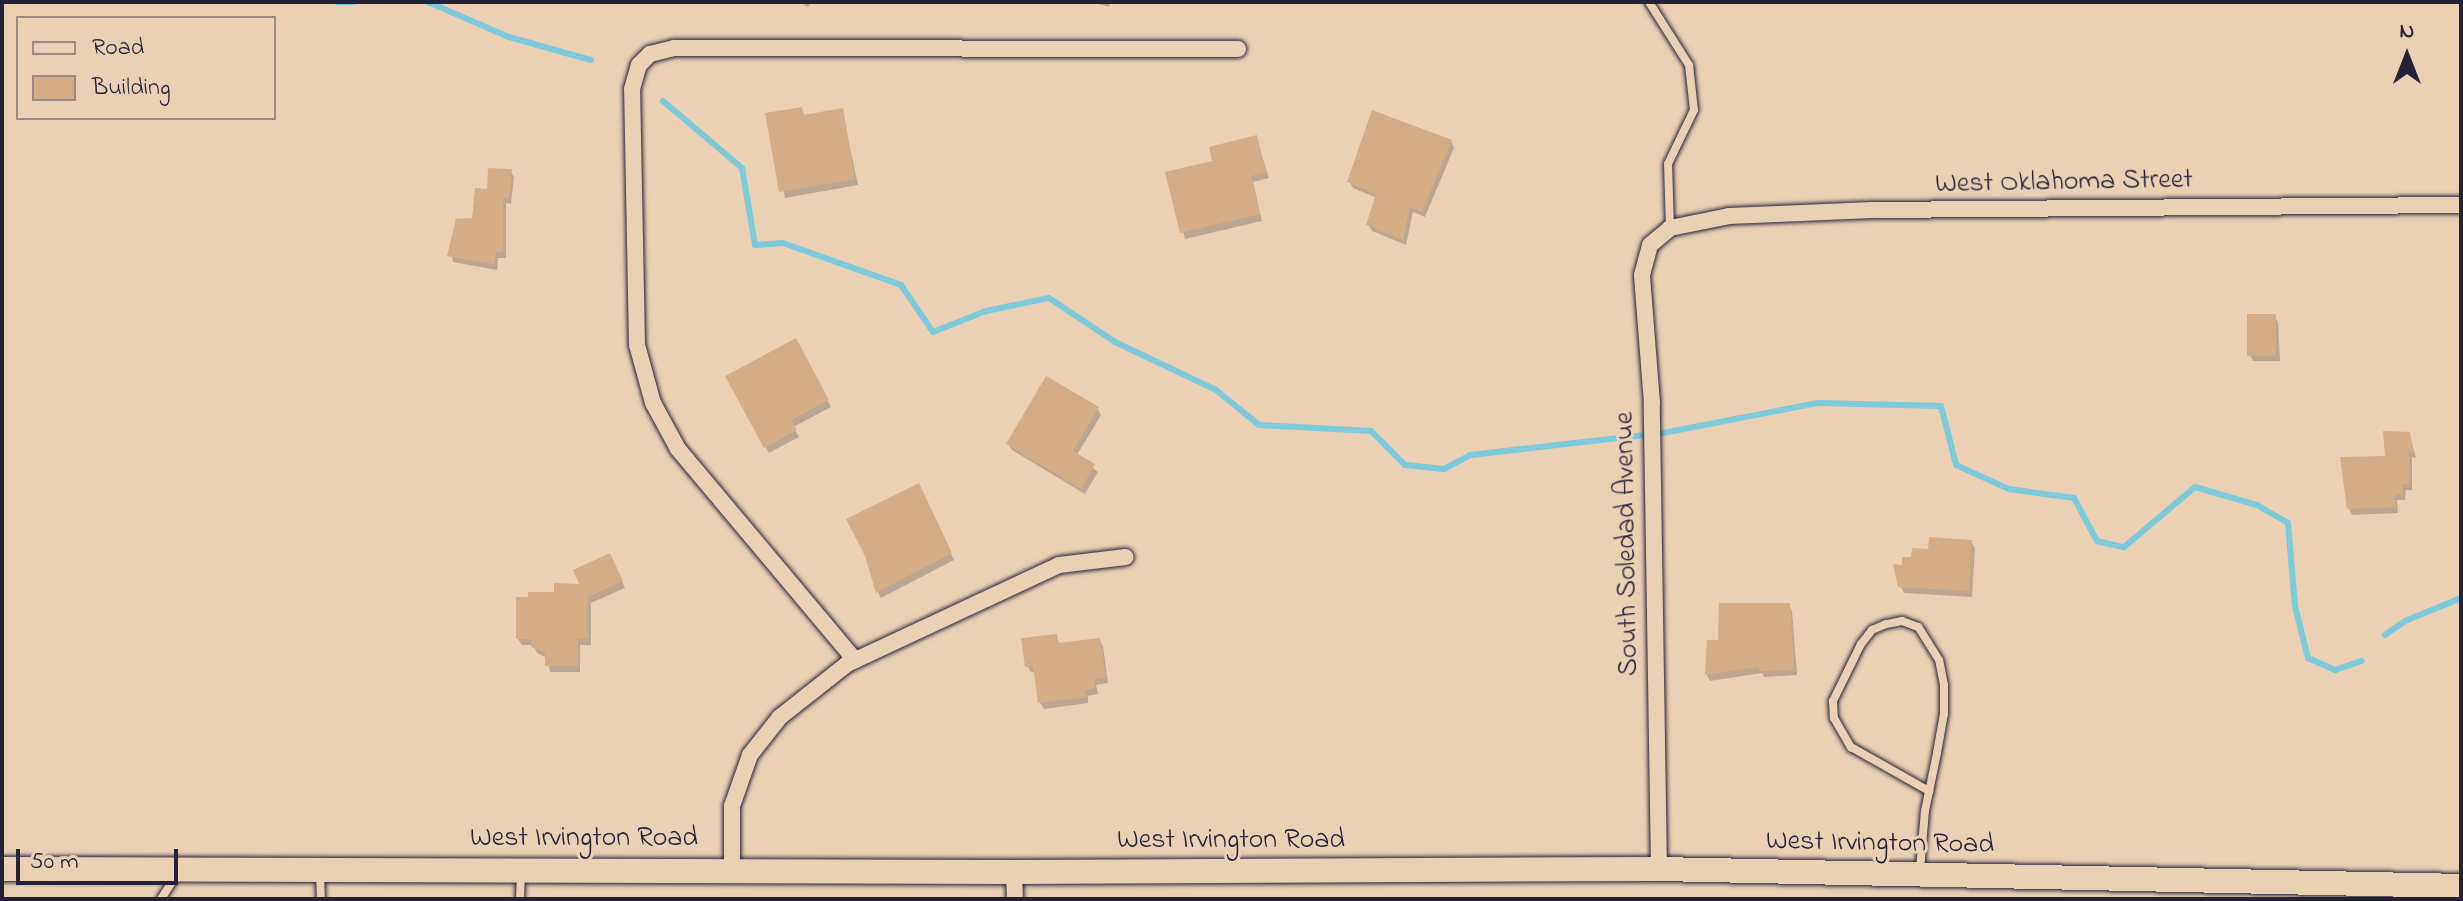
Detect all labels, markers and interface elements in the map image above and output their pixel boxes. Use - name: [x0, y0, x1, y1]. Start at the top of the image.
- legend: [16, 16, 276, 120]
- north arrow: [2367, 16, 2447, 96]
- text: N: [2400, 16, 2414, 48]
- text: Road: [92, 31, 144, 66]
- text: Building: [92, 71, 171, 106]
- street label: West Oklahoma Street: [1935, 164, 2193, 202]
- street label: South Soledad Avenue: [1609, 412, 1647, 676]
- street label: West Irvington Road: [470, 822, 698, 856]
- street label: West Irvington Road: [1117, 824, 1345, 858]
- street label: West Irvington Road: [1766, 825, 1994, 863]
- scale bar: [20, 833, 182, 883]
- text: 50 m: [30, 845, 79, 880]

